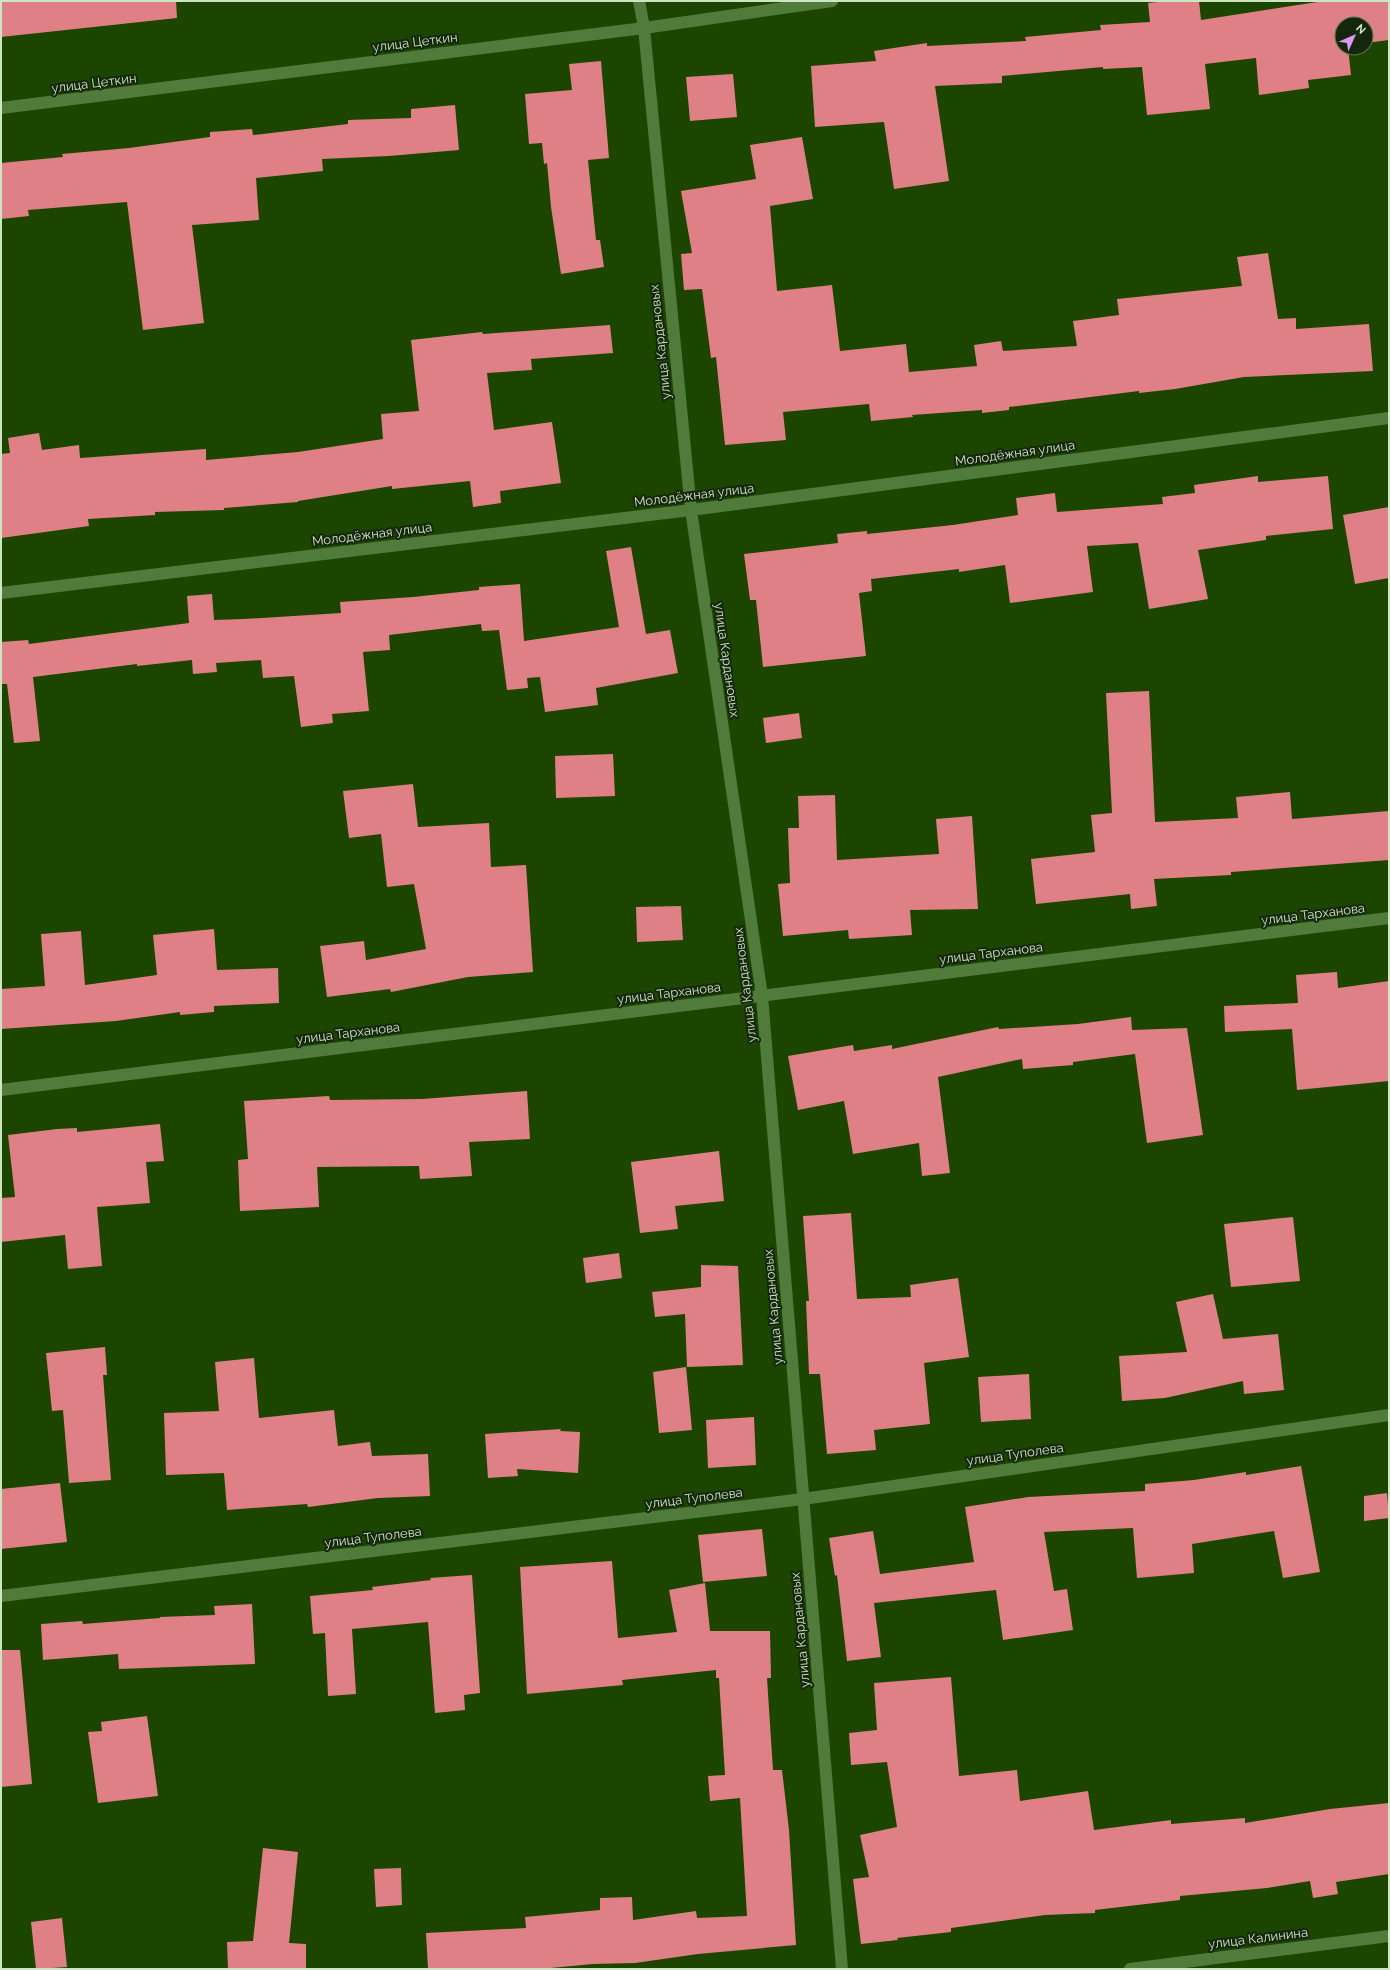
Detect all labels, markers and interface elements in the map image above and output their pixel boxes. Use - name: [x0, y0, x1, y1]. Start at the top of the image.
- north arrow: [1334, 16, 1374, 56]
- text: N: [1353, 22, 1368, 37]
- street label: улица Цеткин: [372, 29, 458, 55]
- street label: улица Цеткин: [51, 70, 137, 96]
- street label: улица Кардановых: [646, 283, 674, 400]
- street label: Молодёжная улица: [954, 437, 1076, 469]
- street label: Молодёжная улица: [633, 480, 755, 510]
- street label: Молодёжная улица: [311, 519, 433, 549]
- street label: улица Кардановых: [712, 602, 743, 719]
- street label: улица Тарханова: [1260, 900, 1366, 928]
- street label: улица Кардановых: [730, 926, 759, 1043]
- street label: улица Тарханова: [938, 939, 1044, 967]
- street label: улица Тарханова: [616, 979, 722, 1007]
- street label: улица Тарханова: [295, 1019, 401, 1047]
- street label: улица Кардановых: [760, 1248, 786, 1365]
- street label: улица Туполева: [966, 1440, 1064, 1468]
- street label: улица Туполева: [645, 1485, 743, 1511]
- street label: улица Туполева: [324, 1524, 422, 1550]
- street label: улица Кардановых: [787, 1571, 813, 1688]
- street label: улица Калинина: [1207, 1924, 1309, 1952]

